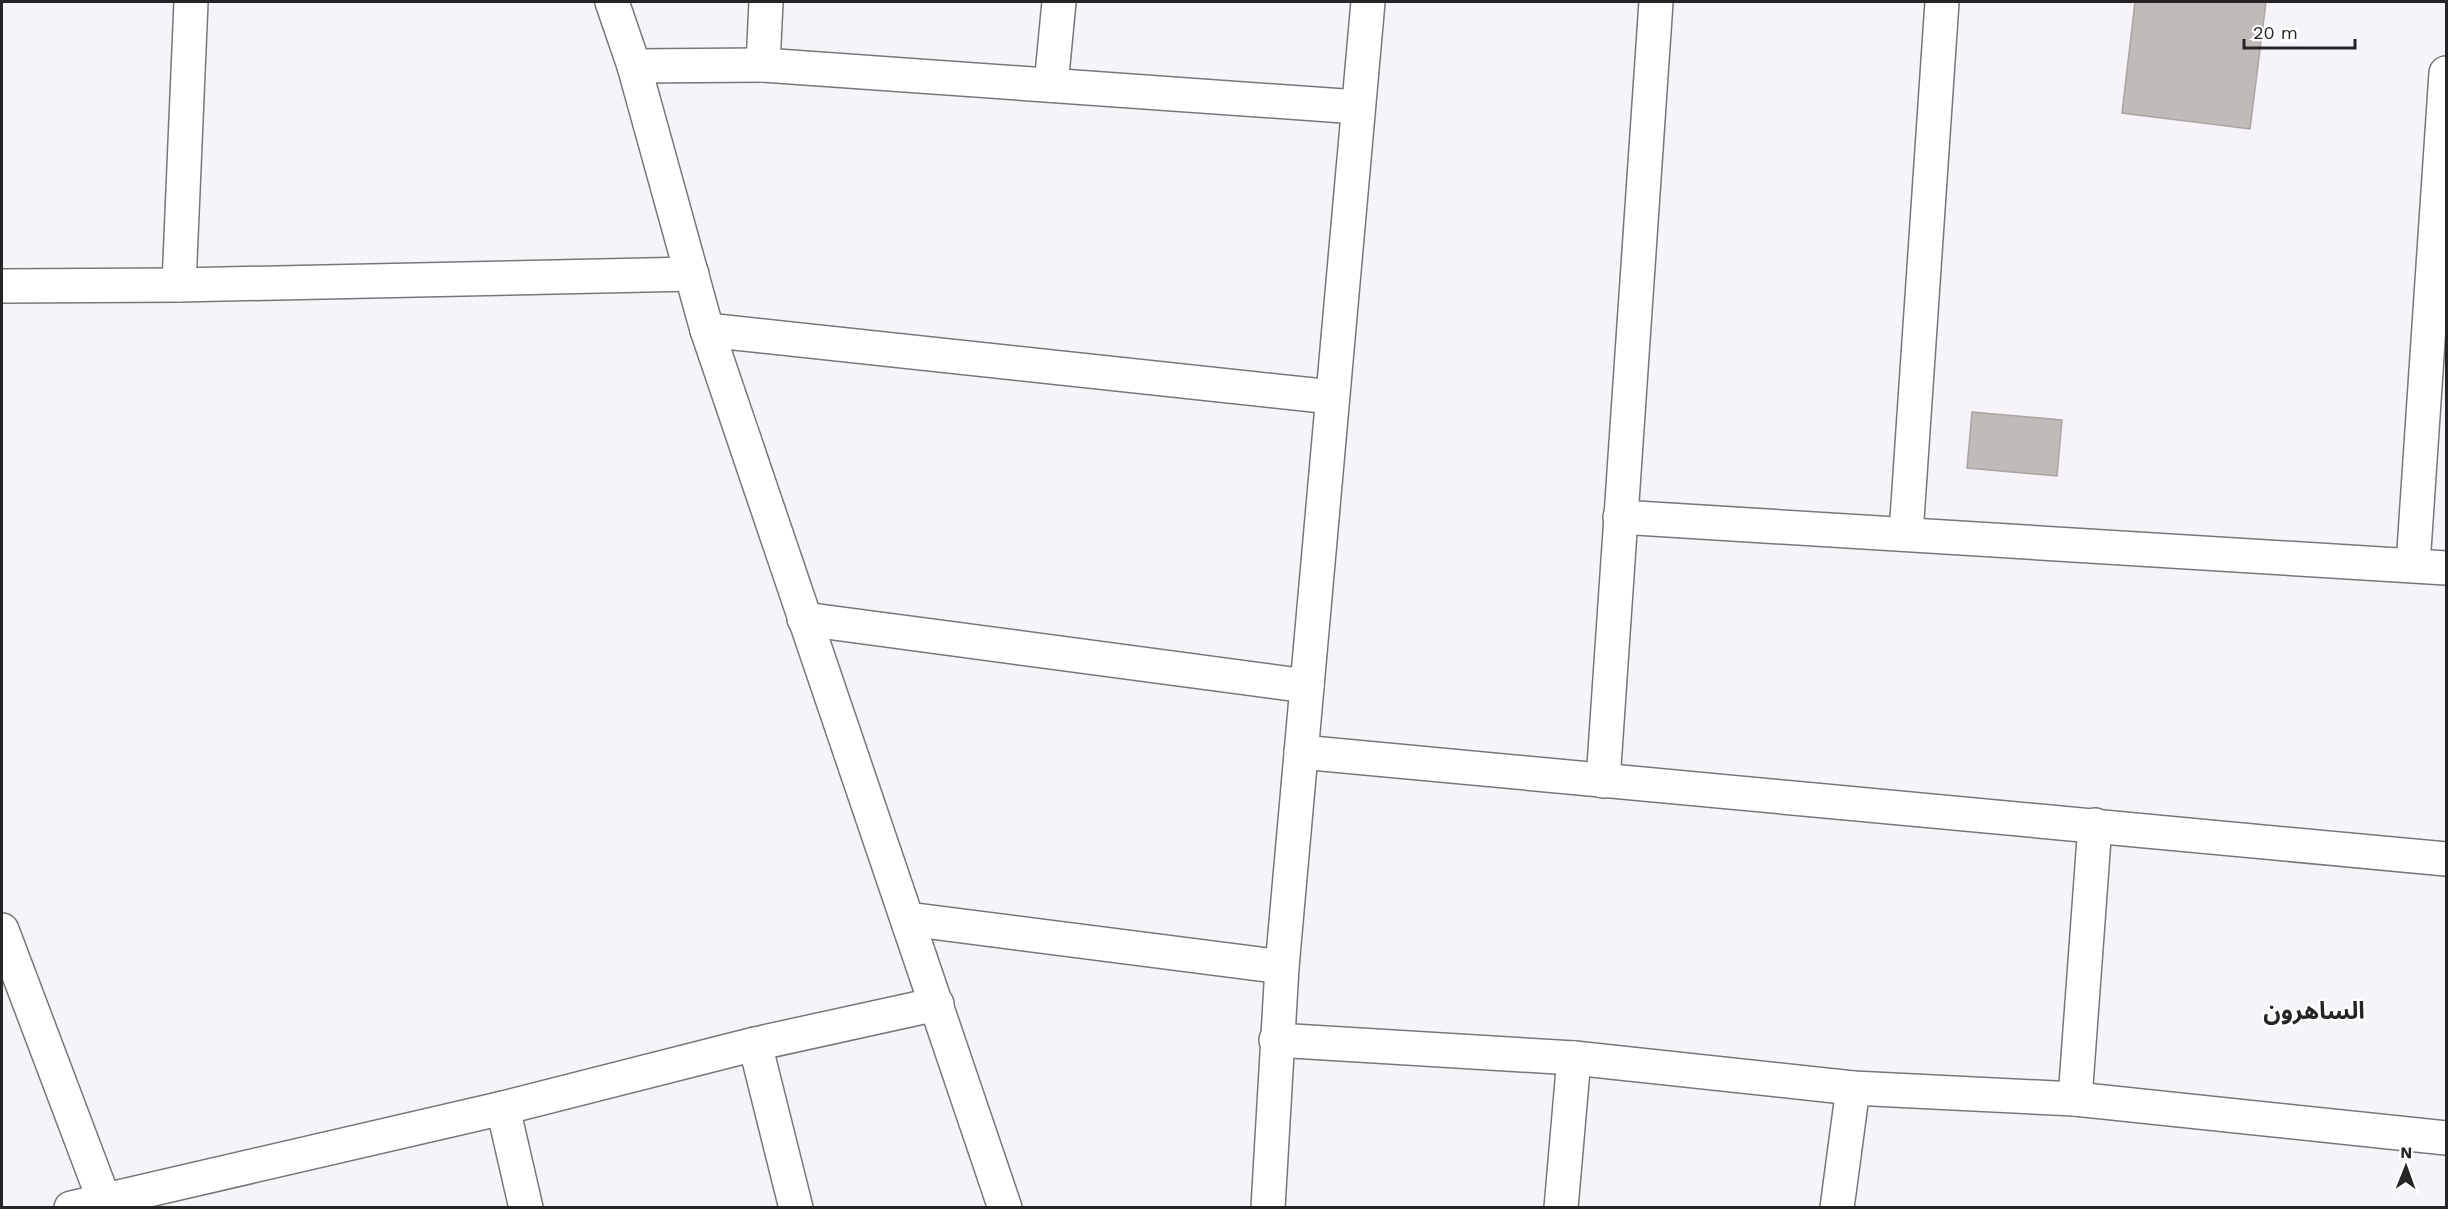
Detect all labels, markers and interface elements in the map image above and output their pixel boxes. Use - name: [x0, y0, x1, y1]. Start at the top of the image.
- scale bar: [2244, 12, 2355, 50]
- text: 20 m: [2253, 22, 2298, 43]
- district label: الساهرون: [2263, 997, 2365, 1025]
- north arrow: [2376, 1137, 2436, 1197]
- text: N: [2400, 1143, 2412, 1162]

